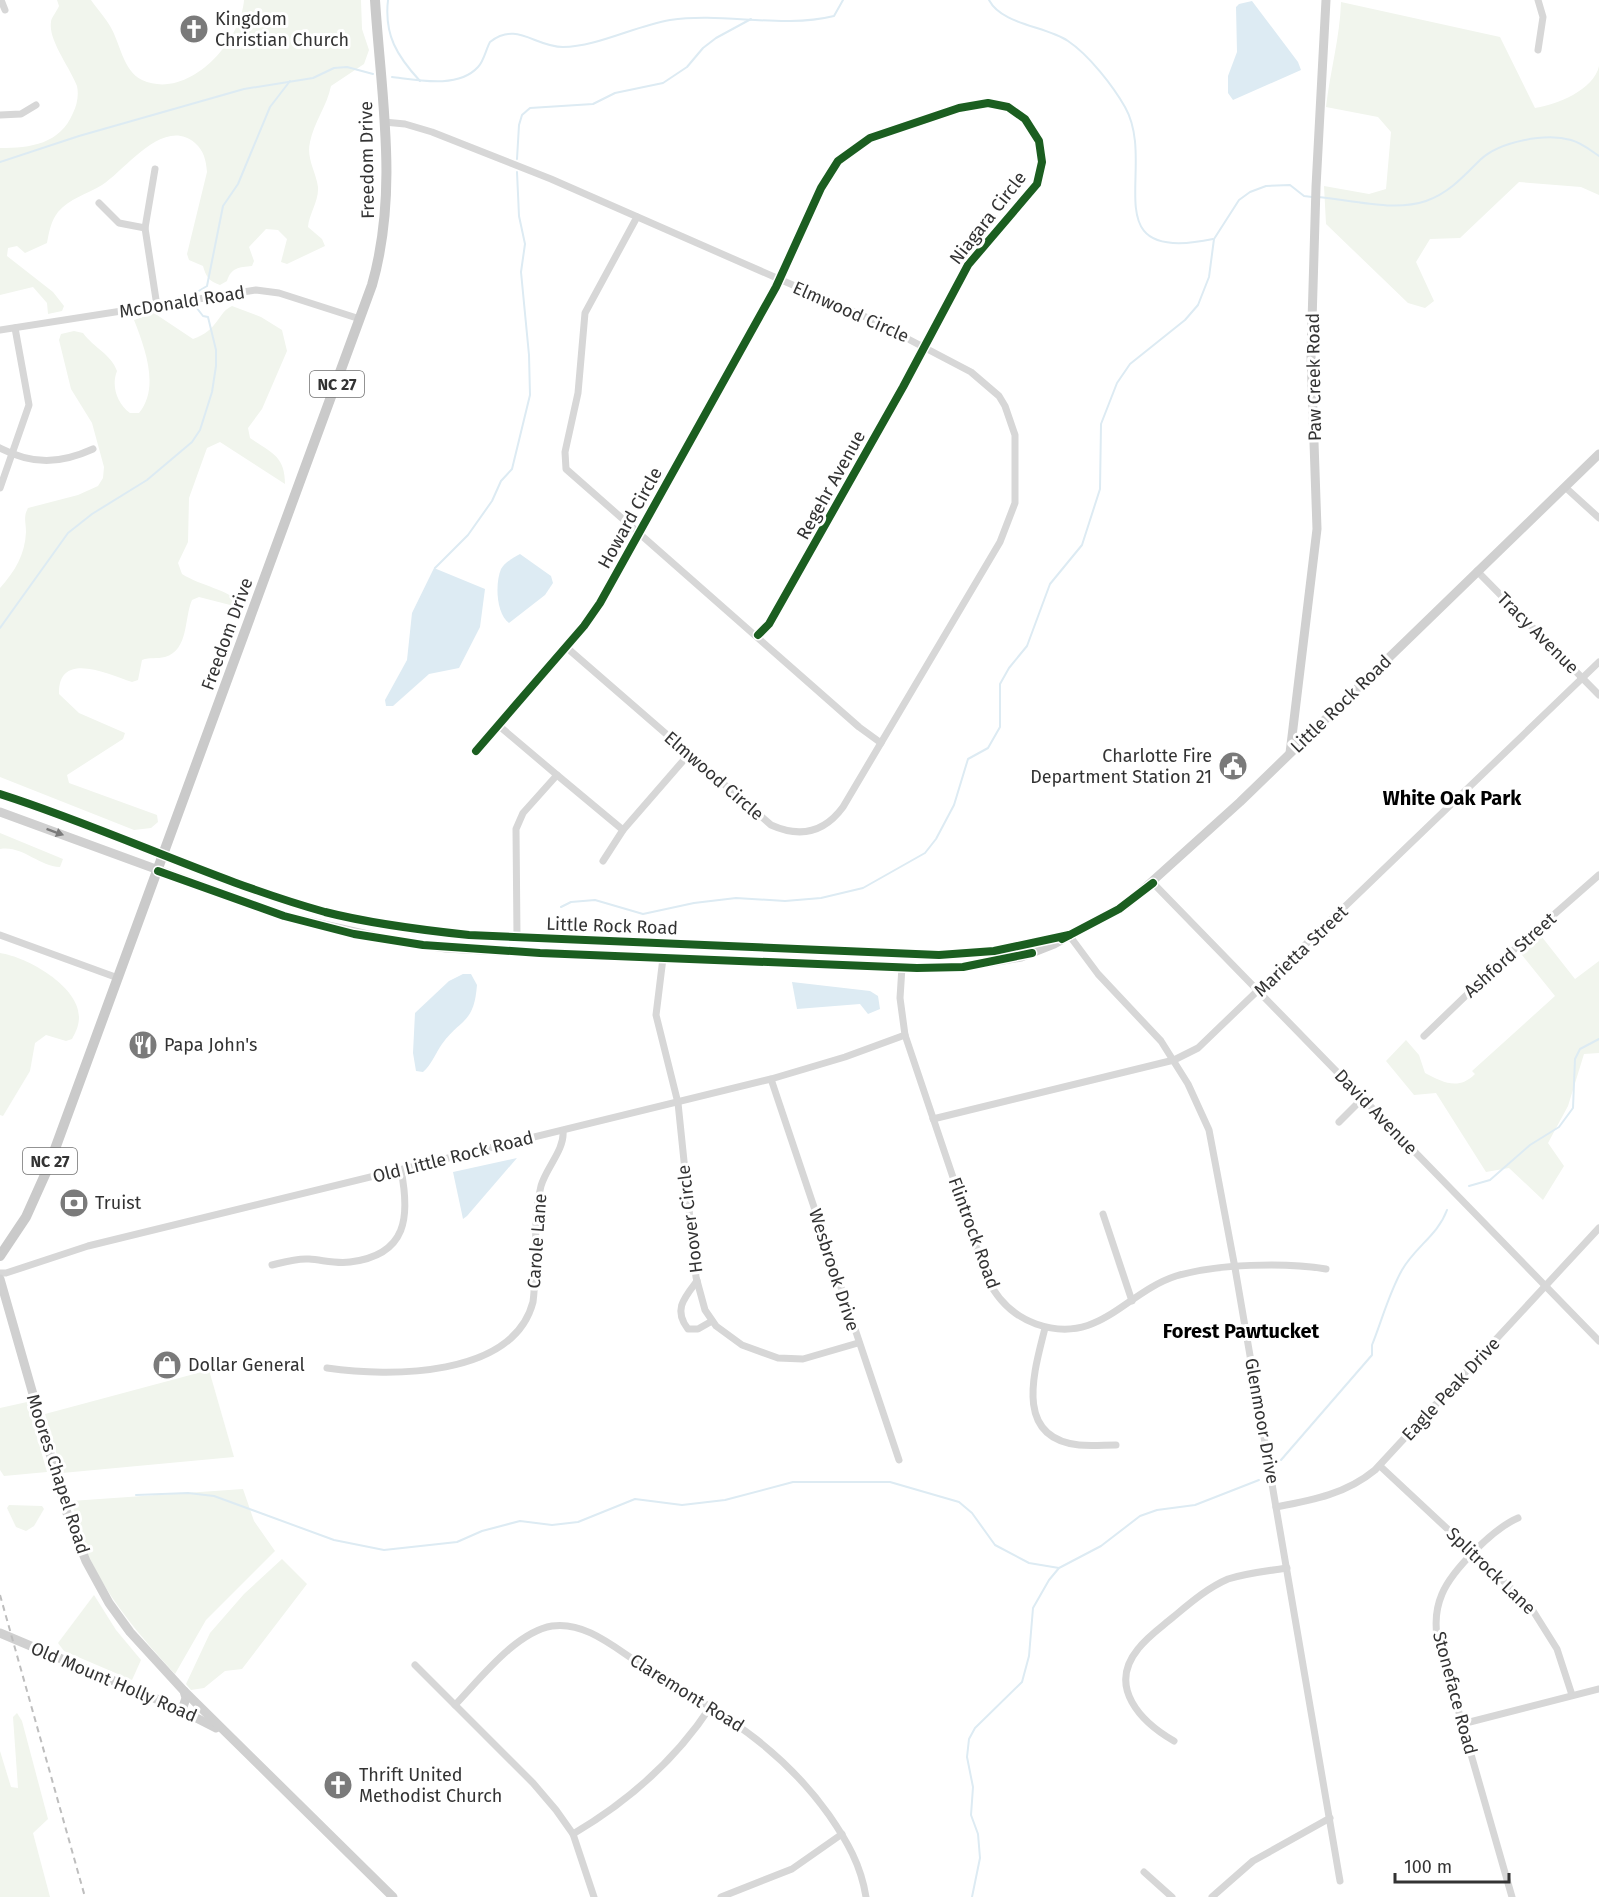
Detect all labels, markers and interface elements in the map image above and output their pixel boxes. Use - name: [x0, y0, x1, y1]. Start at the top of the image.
- place label: Kingdom Christian Church: [215, 8, 349, 51]
- church icon: Kingdom Christian Church: [178, 13, 210, 45]
- street label: Freedom Drive: [355, 101, 379, 219]
- street label: Niagara Circle: [945, 167, 1031, 269]
- street label: Elmwood Circle: [790, 277, 912, 347]
- street label: McDonald Road: [118, 281, 246, 323]
- street label: Paw Creek Road: [1302, 313, 1326, 441]
- road number: NC 27: [310, 371, 364, 397]
- street label: Regehr Avenue: [792, 427, 870, 543]
- street label: Howard Circle: [593, 464, 667, 572]
- street label: Freedom Drive: [196, 575, 258, 693]
- street label: Tracy Avenue: [1492, 587, 1584, 679]
- street label: Little Rock Road: [1286, 650, 1396, 758]
- street label: Elmwood Circle: [660, 727, 768, 825]
- place label: Charlotte Fire Department Station 21: [1030, 745, 1212, 788]
- public building icon: Charlotte Fire Department Station 21: [1217, 750, 1249, 782]
- district label: White Oak Park: [1383, 786, 1522, 810]
- one-way arrow: [46, 828, 64, 837]
- street label: Marietta Street: [1250, 900, 1353, 1001]
- street label: Ashford Street: [1459, 908, 1561, 1002]
- street label: Little Rock Road: [546, 913, 678, 939]
- restaurant icon: Papa John's: [127, 1029, 159, 1061]
- place label: Papa John's: [164, 1034, 257, 1056]
- street label: David Avenue: [1330, 1065, 1422, 1159]
- street label: Old Little Rock Road: [370, 1126, 536, 1188]
- road number: NC 27: [23, 1148, 77, 1174]
- street label: Hoover Circle: [672, 1164, 708, 1274]
- street label: Flintrock Road: [944, 1174, 1004, 1292]
- bank icon: Truist: [58, 1187, 90, 1219]
- place label: Truist: [95, 1192, 142, 1214]
- street label: Carole Lane: [523, 1193, 551, 1289]
- street label: Wesbrook Drive: [804, 1206, 864, 1334]
- district label: Forest Pawtucket: [1163, 1319, 1319, 1343]
- street label: Eagle Peak Drive: [1397, 1333, 1505, 1445]
- shop icon: Dollar General: [151, 1349, 183, 1381]
- place label: Dollar General: [188, 1354, 305, 1376]
- street label: Glenmoor Drive: [1240, 1356, 1284, 1486]
- street label: Moores Chapel Road: [22, 1391, 94, 1557]
- street label: Splitrock Lane: [1442, 1523, 1540, 1619]
- street label: Stoneface Road: [1428, 1629, 1482, 1757]
- street label: Old Mount Holly Road: [28, 1637, 200, 1727]
- street label: Claremont Road: [626, 1649, 748, 1737]
- place label: Thrift United Methodist Church: [359, 1764, 502, 1807]
- church icon: Thrift United Methodist Church: [322, 1769, 354, 1801]
- scale bar: [1395, 1846, 1509, 1884]
- text: 100 m: [1404, 1856, 1452, 1878]

